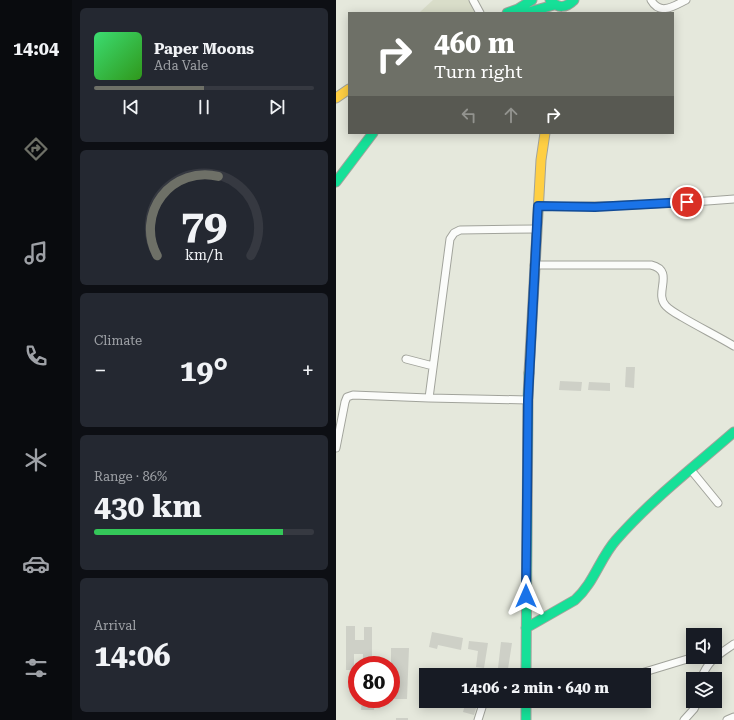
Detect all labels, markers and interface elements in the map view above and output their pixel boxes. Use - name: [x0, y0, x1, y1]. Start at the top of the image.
- text: 460 m: [434, 27, 515, 60]
- icon: right: [368, 28, 420, 80]
- text: 14:04: [13, 38, 59, 59]
- text: Paper Moons: [154, 40, 254, 58]
- text: Ada Vale: [154, 58, 208, 73]
- text: Turn right: [434, 61, 522, 82]
- icon: previous: [120, 96, 142, 118]
- icon: pause: [193, 96, 215, 118]
- icon: next: [266, 96, 288, 118]
- icon: left: [458, 104, 480, 126]
- icon: ahead: [500, 104, 522, 126]
- icon: right: [542, 104, 564, 126]
- icon: directions: [22, 135, 50, 163]
- pin: [670, 185, 704, 219]
- icon: arrive: [676, 191, 698, 213]
- text: 79: [181, 199, 227, 248]
- icon: music: [22, 239, 50, 267]
- text: km/h: [185, 246, 223, 262]
- text: Climate: [94, 333, 142, 348]
- icon: phone: [22, 342, 50, 370]
- text: 19°: [180, 353, 228, 388]
- text: −: [94, 358, 106, 383]
- text: +: [302, 358, 314, 383]
- icon: climate: [22, 446, 50, 474]
- text: Range · 86%: [94, 469, 167, 484]
- text: 430 km: [94, 489, 202, 524]
- icon: car: [22, 550, 50, 578]
- position arrow: [505, 575, 547, 617]
- text: Arrival: [94, 618, 136, 633]
- map controls: [686, 628, 722, 708]
- button: sound: [686, 628, 722, 664]
- text: 14:06: [94, 638, 171, 673]
- icon: filters: [22, 654, 50, 682]
- speed limit sign: 80: [348, 656, 400, 708]
- button: layers: [686, 672, 722, 708]
- text: 14:06 · 2 min · 640 m: [461, 679, 609, 697]

